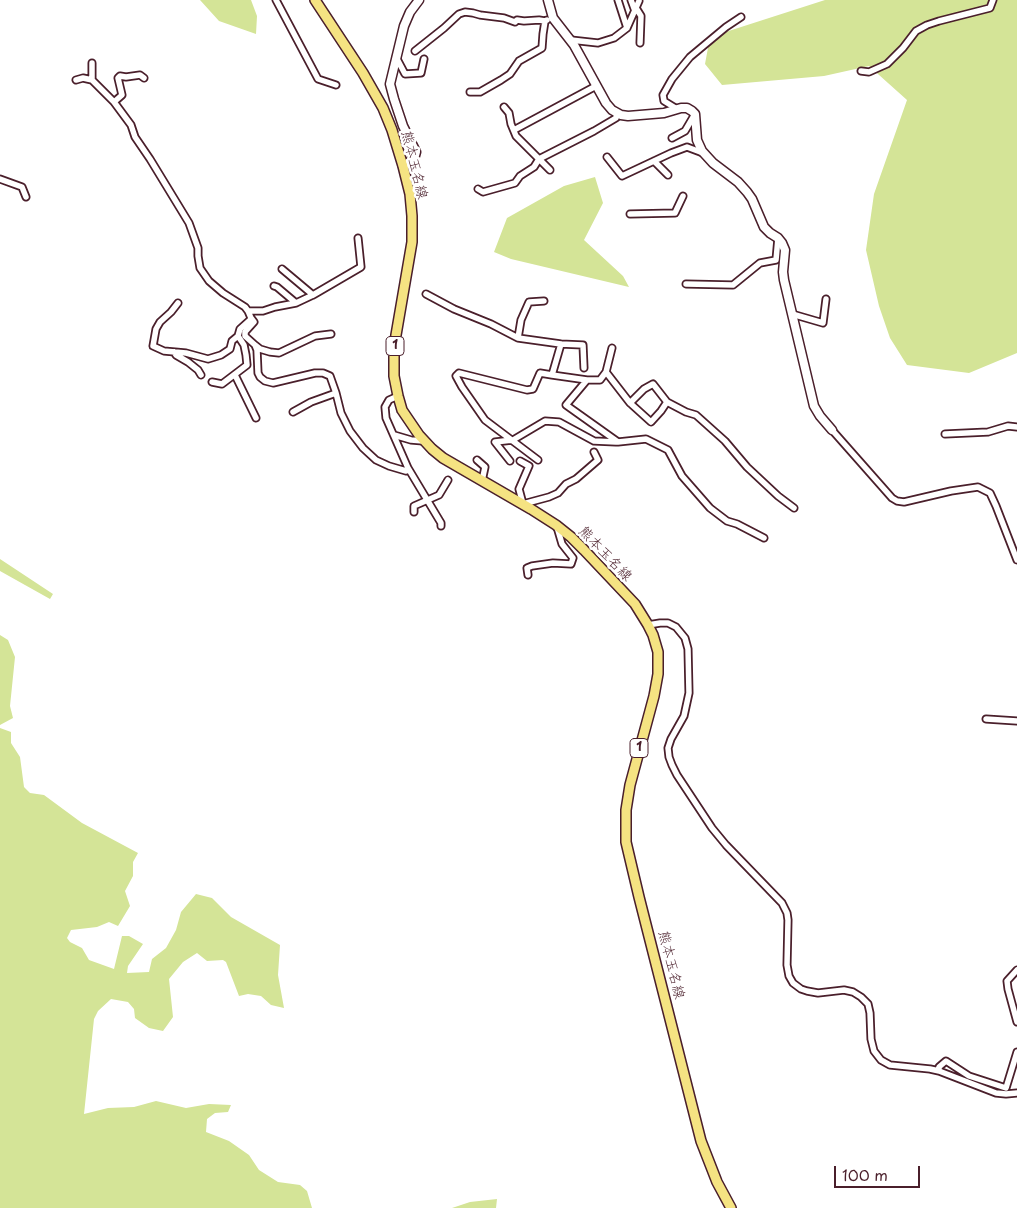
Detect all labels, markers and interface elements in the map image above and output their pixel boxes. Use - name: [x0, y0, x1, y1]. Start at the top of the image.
- street label: 熊本玉名線: [397, 129, 431, 201]
- road number: 1: [386, 336, 404, 356]
- street label: 熊本玉名線: [575, 523, 635, 585]
- road number: 1: [630, 738, 648, 758]
- street label: 熊本玉名線: [654, 929, 688, 1001]
- scale bar: [837, 1156, 923, 1188]
- text: 100 m: [842, 1163, 888, 1186]

